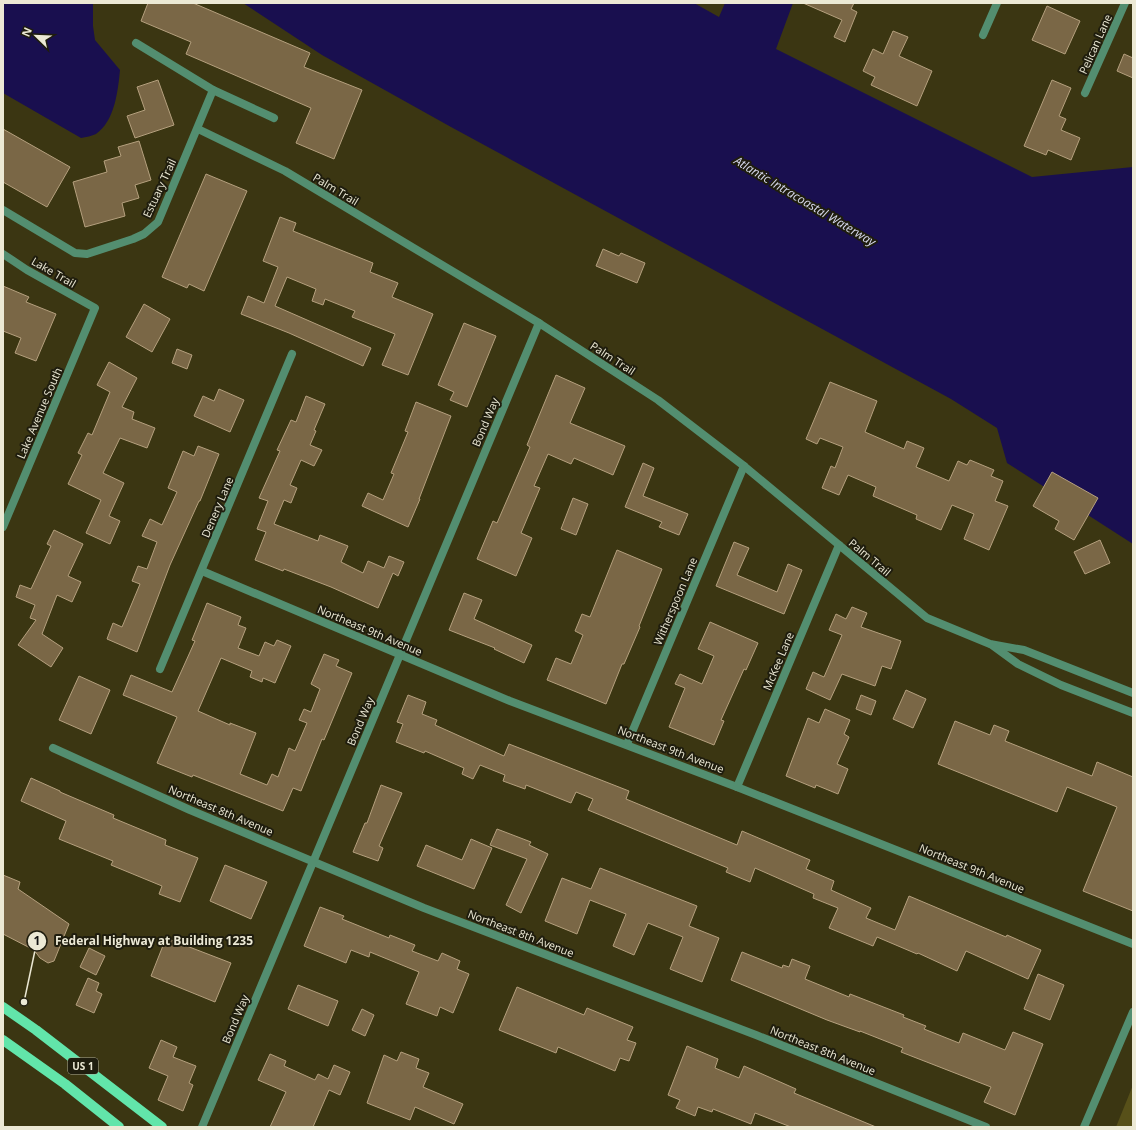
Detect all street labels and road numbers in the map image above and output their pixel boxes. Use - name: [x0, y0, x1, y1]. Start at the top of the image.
- street label: Pelican Lane: [1075, 12, 1115, 76]
- street label: Estuary Trail: [139, 156, 179, 220]
- street label: Palm Trail: [310, 169, 362, 209]
- street label: Lake Trail: [29, 253, 79, 291]
- street label: Palm Trail: [588, 338, 638, 378]
- street label: Lake Avenue South: [13, 365, 65, 461]
- street label: Bond Way: [468, 395, 502, 449]
- street label: Denery Lane: [197, 474, 237, 540]
- street label: Palm Trail: [846, 535, 894, 579]
- street label: Witherspoon Lane: [650, 555, 700, 647]
- street label: Northeast 9th Avenue: [315, 601, 425, 659]
- street label: McKee Lane: [759, 630, 797, 692]
- street label: Bond Way: [343, 694, 377, 748]
- street label: Northeast 9th Avenue: [616, 722, 726, 776]
- street label: Northeast 8th Avenue: [166, 781, 276, 839]
- street label: Northeast 9th Avenue: [917, 840, 1027, 896]
- street label: Northeast 8th Avenue: [466, 906, 576, 960]
- street label: Bond Way: [218, 992, 252, 1046]
- street label: Northeast 8th Avenue: [768, 1022, 878, 1078]
- road number: US 1: [68, 1058, 98, 1074]

